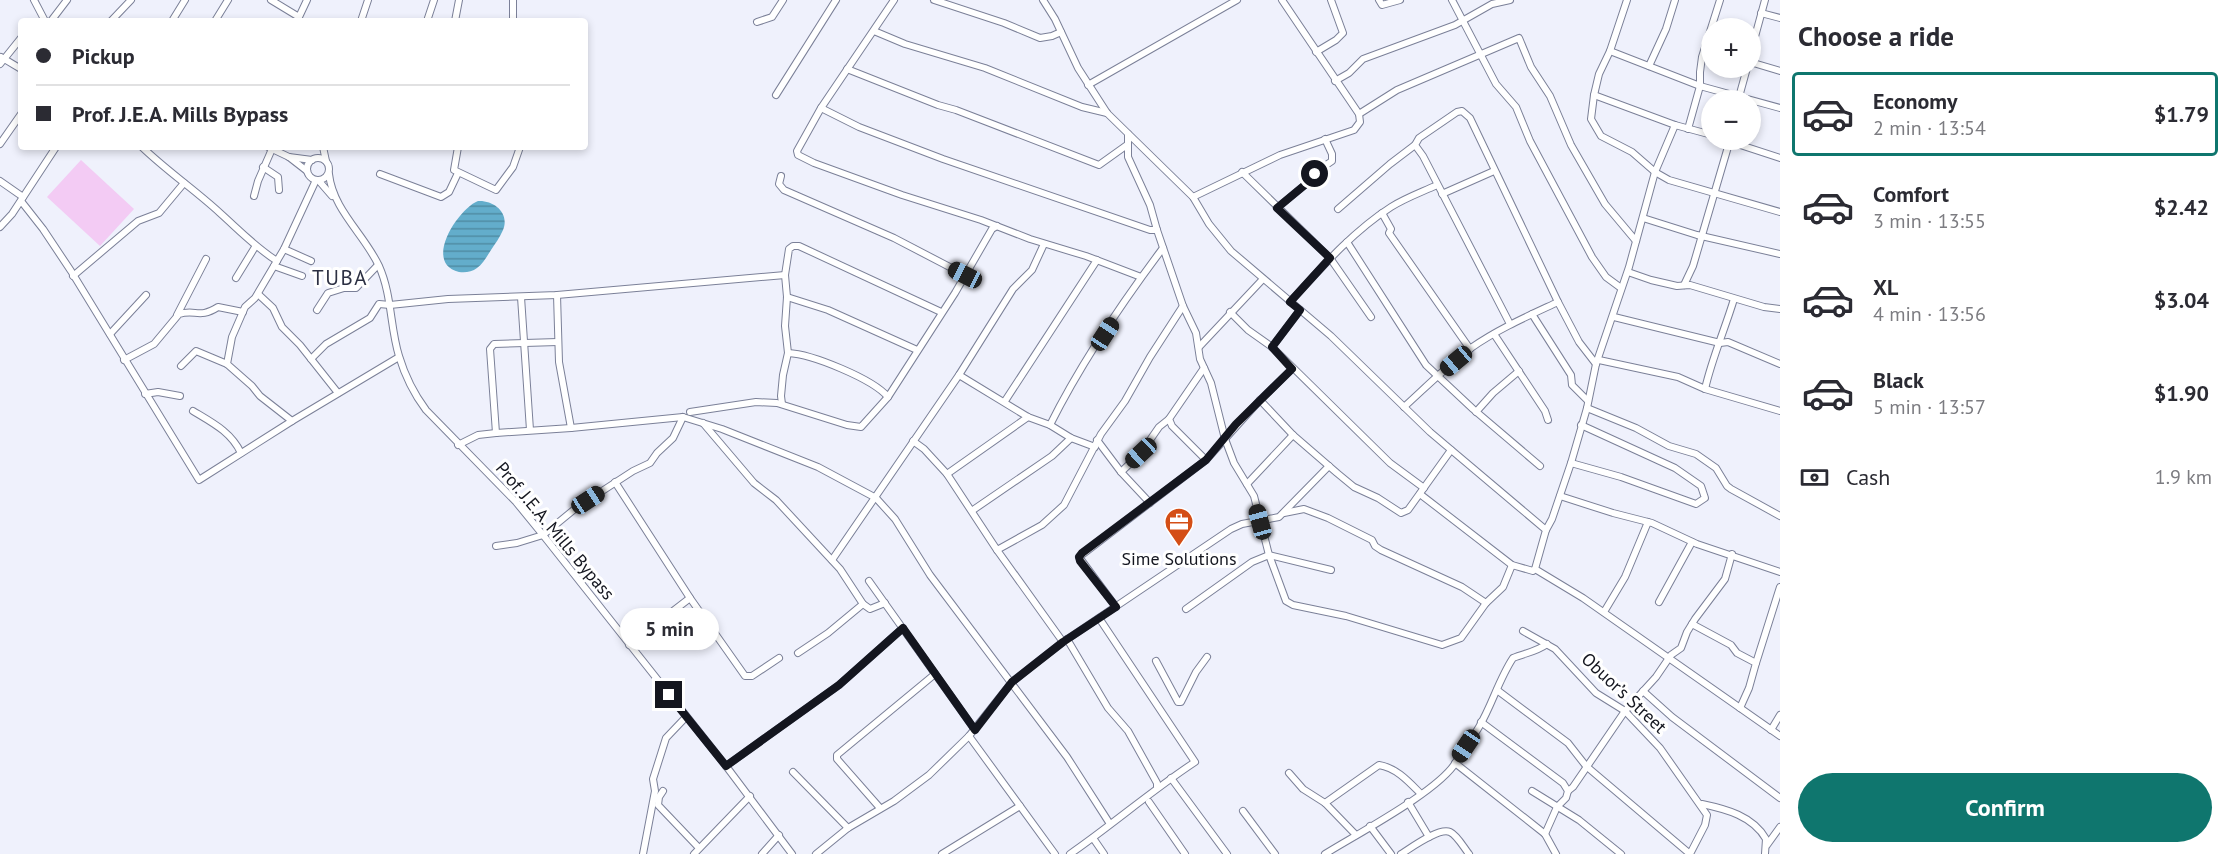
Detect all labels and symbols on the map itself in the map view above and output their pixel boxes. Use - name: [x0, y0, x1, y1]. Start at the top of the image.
- route start: [1301, 160, 1328, 187]
- car: [945, 259, 985, 291]
- district label: TUBA: [312, 264, 368, 291]
- car: [1088, 314, 1122, 354]
- car: [1436, 343, 1476, 379]
- car: [1122, 434, 1160, 472]
- street label: Prof. J.E.A. Mills Bypass: [491, 457, 620, 604]
- car: [568, 483, 608, 517]
- car: [1247, 502, 1273, 542]
- office icon: Sime Solutions: [1163, 506, 1195, 548]
- place label: Sime Solutions: [1121, 547, 1237, 570]
- callout: 5 min: [620, 608, 718, 650]
- street label: Obuor’s Street: [1577, 647, 1672, 738]
- route end: [655, 681, 682, 708]
- car: [1448, 726, 1484, 766]

